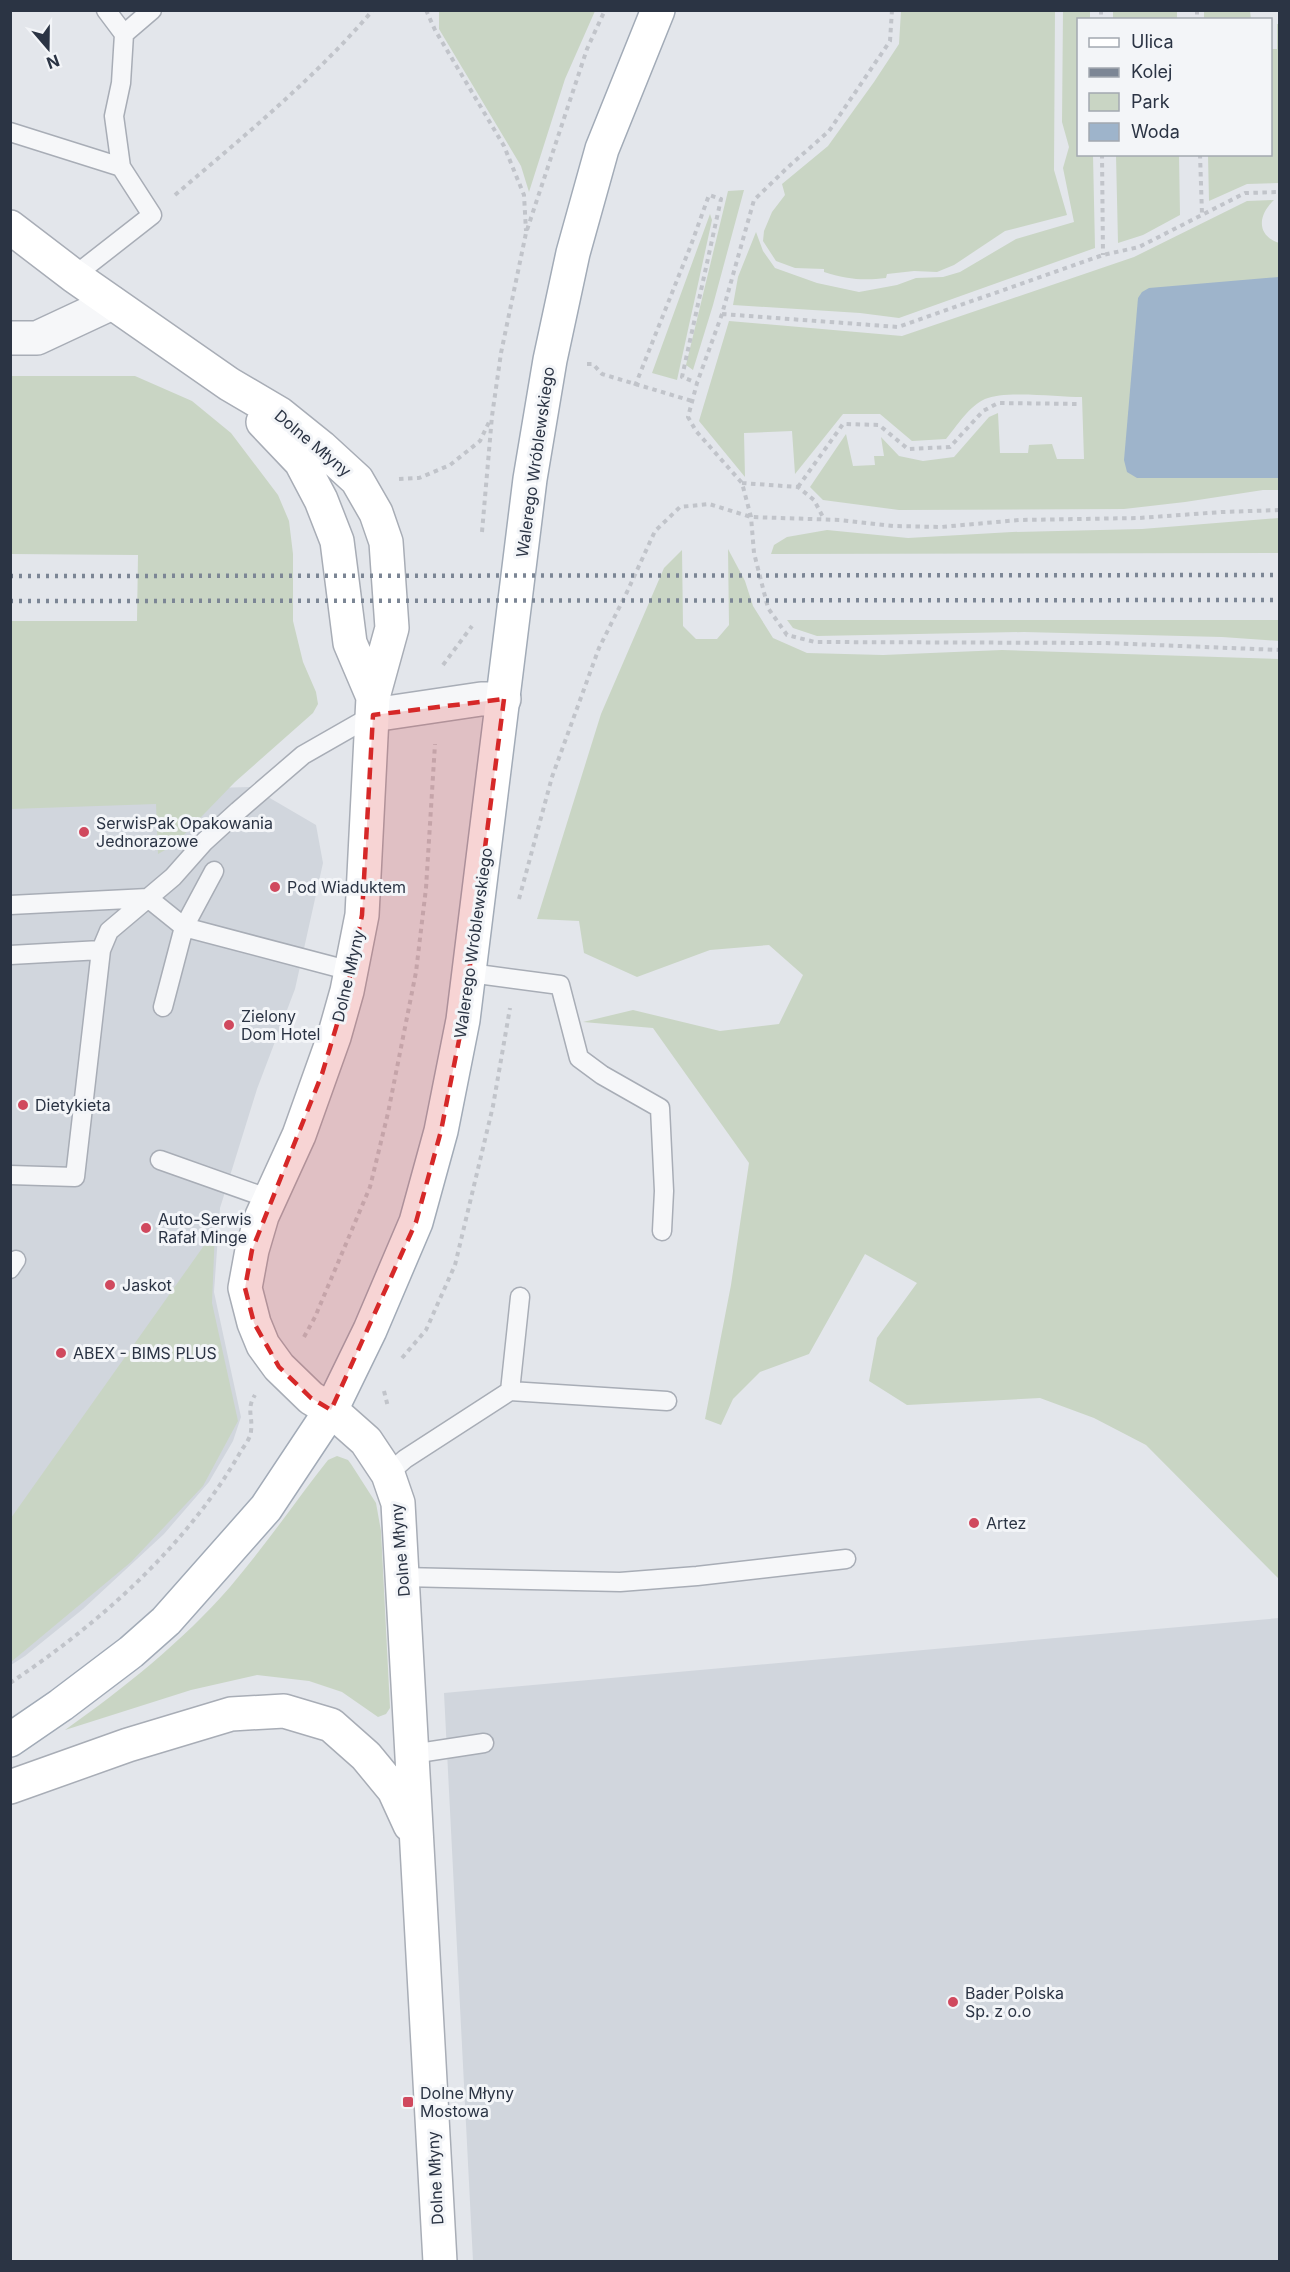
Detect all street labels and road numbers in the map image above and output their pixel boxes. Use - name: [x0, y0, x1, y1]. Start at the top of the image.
- street label: Walerego Wróblewskiego: [512, 365, 558, 559]
- street label: Dolne Młyny: [271, 405, 355, 481]
- street label: Walerego Wróblewskiego: [450, 846, 496, 1040]
- street label: Dolne Młyny: [328, 928, 368, 1024]
- street label: Dolne Młyny: [386, 1502, 414, 1598]
- street label: Dolne Młyny: [423, 2131, 447, 2225]

